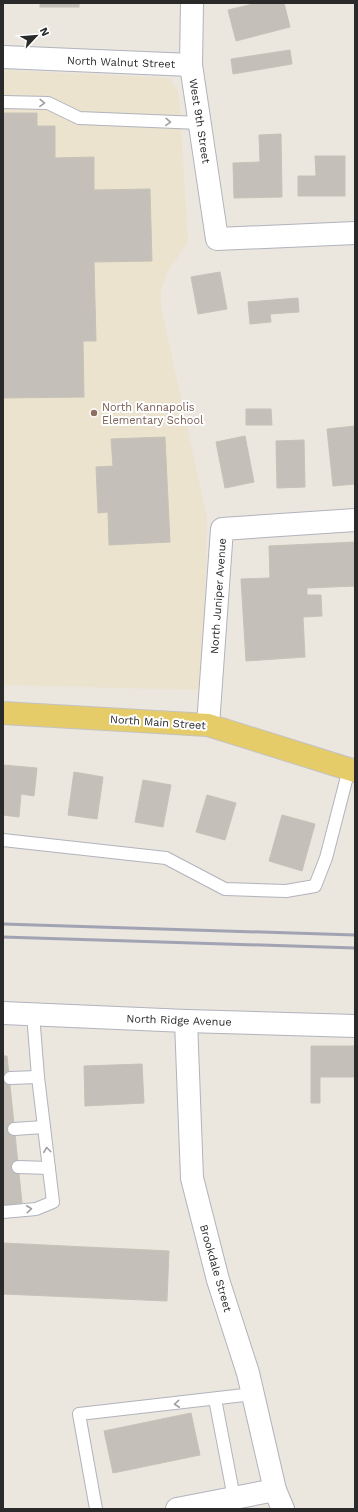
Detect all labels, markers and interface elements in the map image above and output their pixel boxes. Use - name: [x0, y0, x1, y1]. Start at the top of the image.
- north arrow: [16, 16, 56, 56]
- text: N: [37, 25, 52, 38]
- street label: North Walnut Street: [67, 54, 176, 71]
- street label: West 9th Street: [186, 78, 213, 165]
- one-way arrow: [39, 99, 45, 107]
- one-way arrow: [165, 118, 171, 126]
- place label: North Kannapolis Elementary School: [102, 401, 204, 427]
- marker: North Kannapolis Elementary School: [89, 408, 99, 418]
- street label: North Juniper Avenue: [208, 538, 229, 654]
- street label: North Main Street: [110, 713, 207, 732]
- street label: North Ridge Avenue: [126, 1012, 232, 1029]
- one-way arrow: [43, 1147, 52, 1153]
- one-way arrow: [25, 1205, 32, 1214]
- street label: Brookdale Street: [197, 1223, 234, 1314]
- one-way arrow: [174, 1399, 180, 1408]

